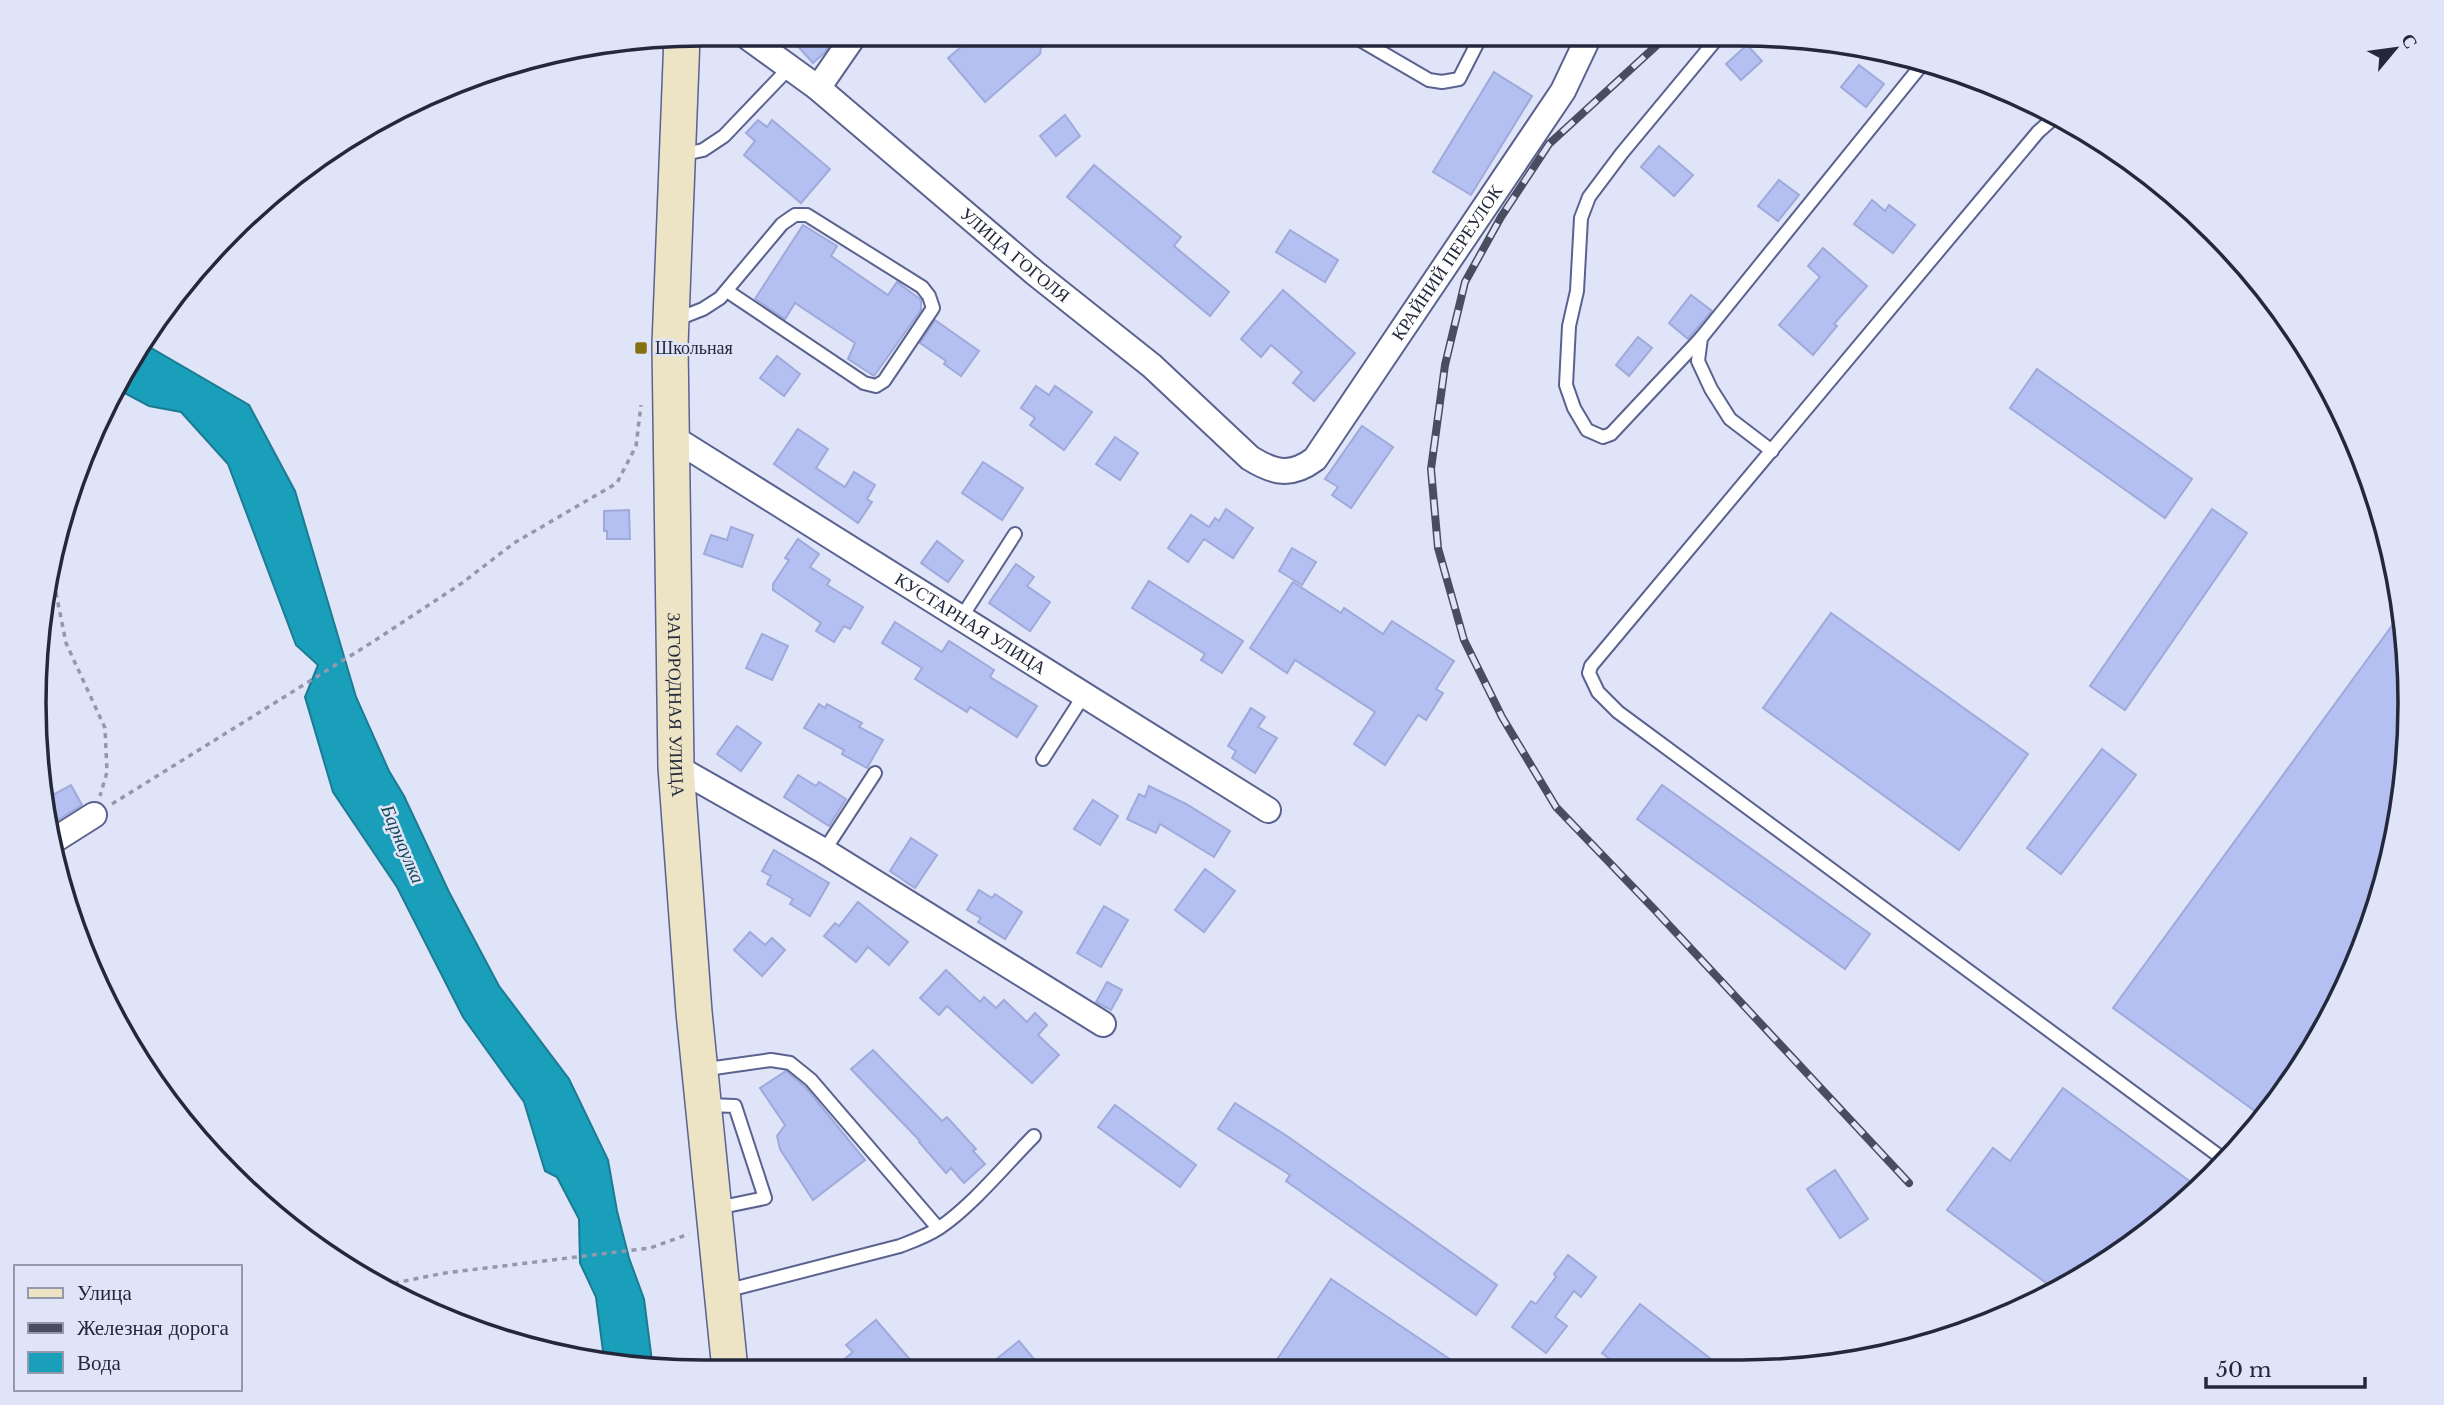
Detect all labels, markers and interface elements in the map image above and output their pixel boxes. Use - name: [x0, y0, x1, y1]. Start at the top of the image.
- north arrow: [2360, 14, 2430, 84]
- text: С: [2396, 29, 2423, 53]
- street label: КРАЙНИЙ ПЕРЕУЛОК: [1387, 180, 1508, 345]
- street label: УЛИЦА ГОГОЛЯ: [955, 203, 1074, 307]
- place label: Школьная: [655, 337, 733, 359]
- marker: Школьная: [633, 340, 649, 356]
- street label: КУСТАРНАЯ УЛИЦА: [891, 568, 1050, 679]
- street label: ЗАГОРОДНАЯ УЛИЦА: [663, 612, 689, 798]
- water label: Барнаулка: [376, 800, 430, 887]
- legend: [14, 1265, 242, 1391]
- text: Улица: [77, 1280, 132, 1306]
- text: Железная дорога: [77, 1315, 229, 1341]
- scale bar: [2206, 1346, 2365, 1390]
- text: Вода: [77, 1350, 122, 1376]
- text: 50 m: [2216, 1357, 2272, 1383]

